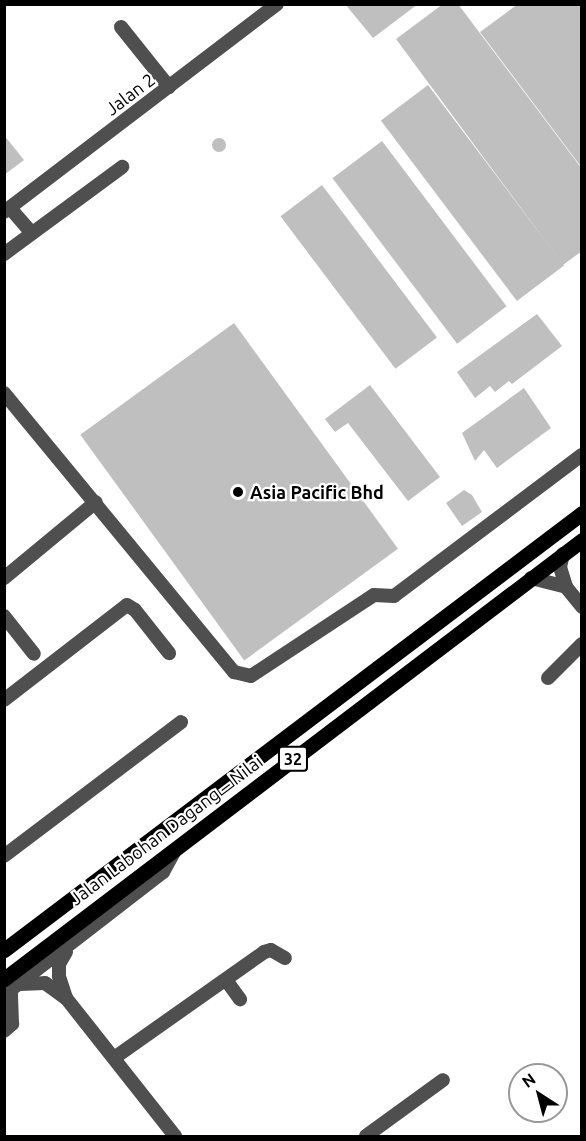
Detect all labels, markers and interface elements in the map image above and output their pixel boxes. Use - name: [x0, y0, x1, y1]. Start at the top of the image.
- street label: Jalan 2: [101, 68, 159, 120]
- place label: Asia Pacific Bhd: [250, 481, 384, 503]
- marker: Asia Pacific Bhd: [231, 485, 245, 499]
- road number: 32: [276, 746, 310, 772]
- street label: Jalan Labohan Dagang ‒ Nilai: [65, 750, 267, 910]
- north arrow: [508, 1063, 568, 1123]
- text: N: [518, 1069, 539, 1091]

